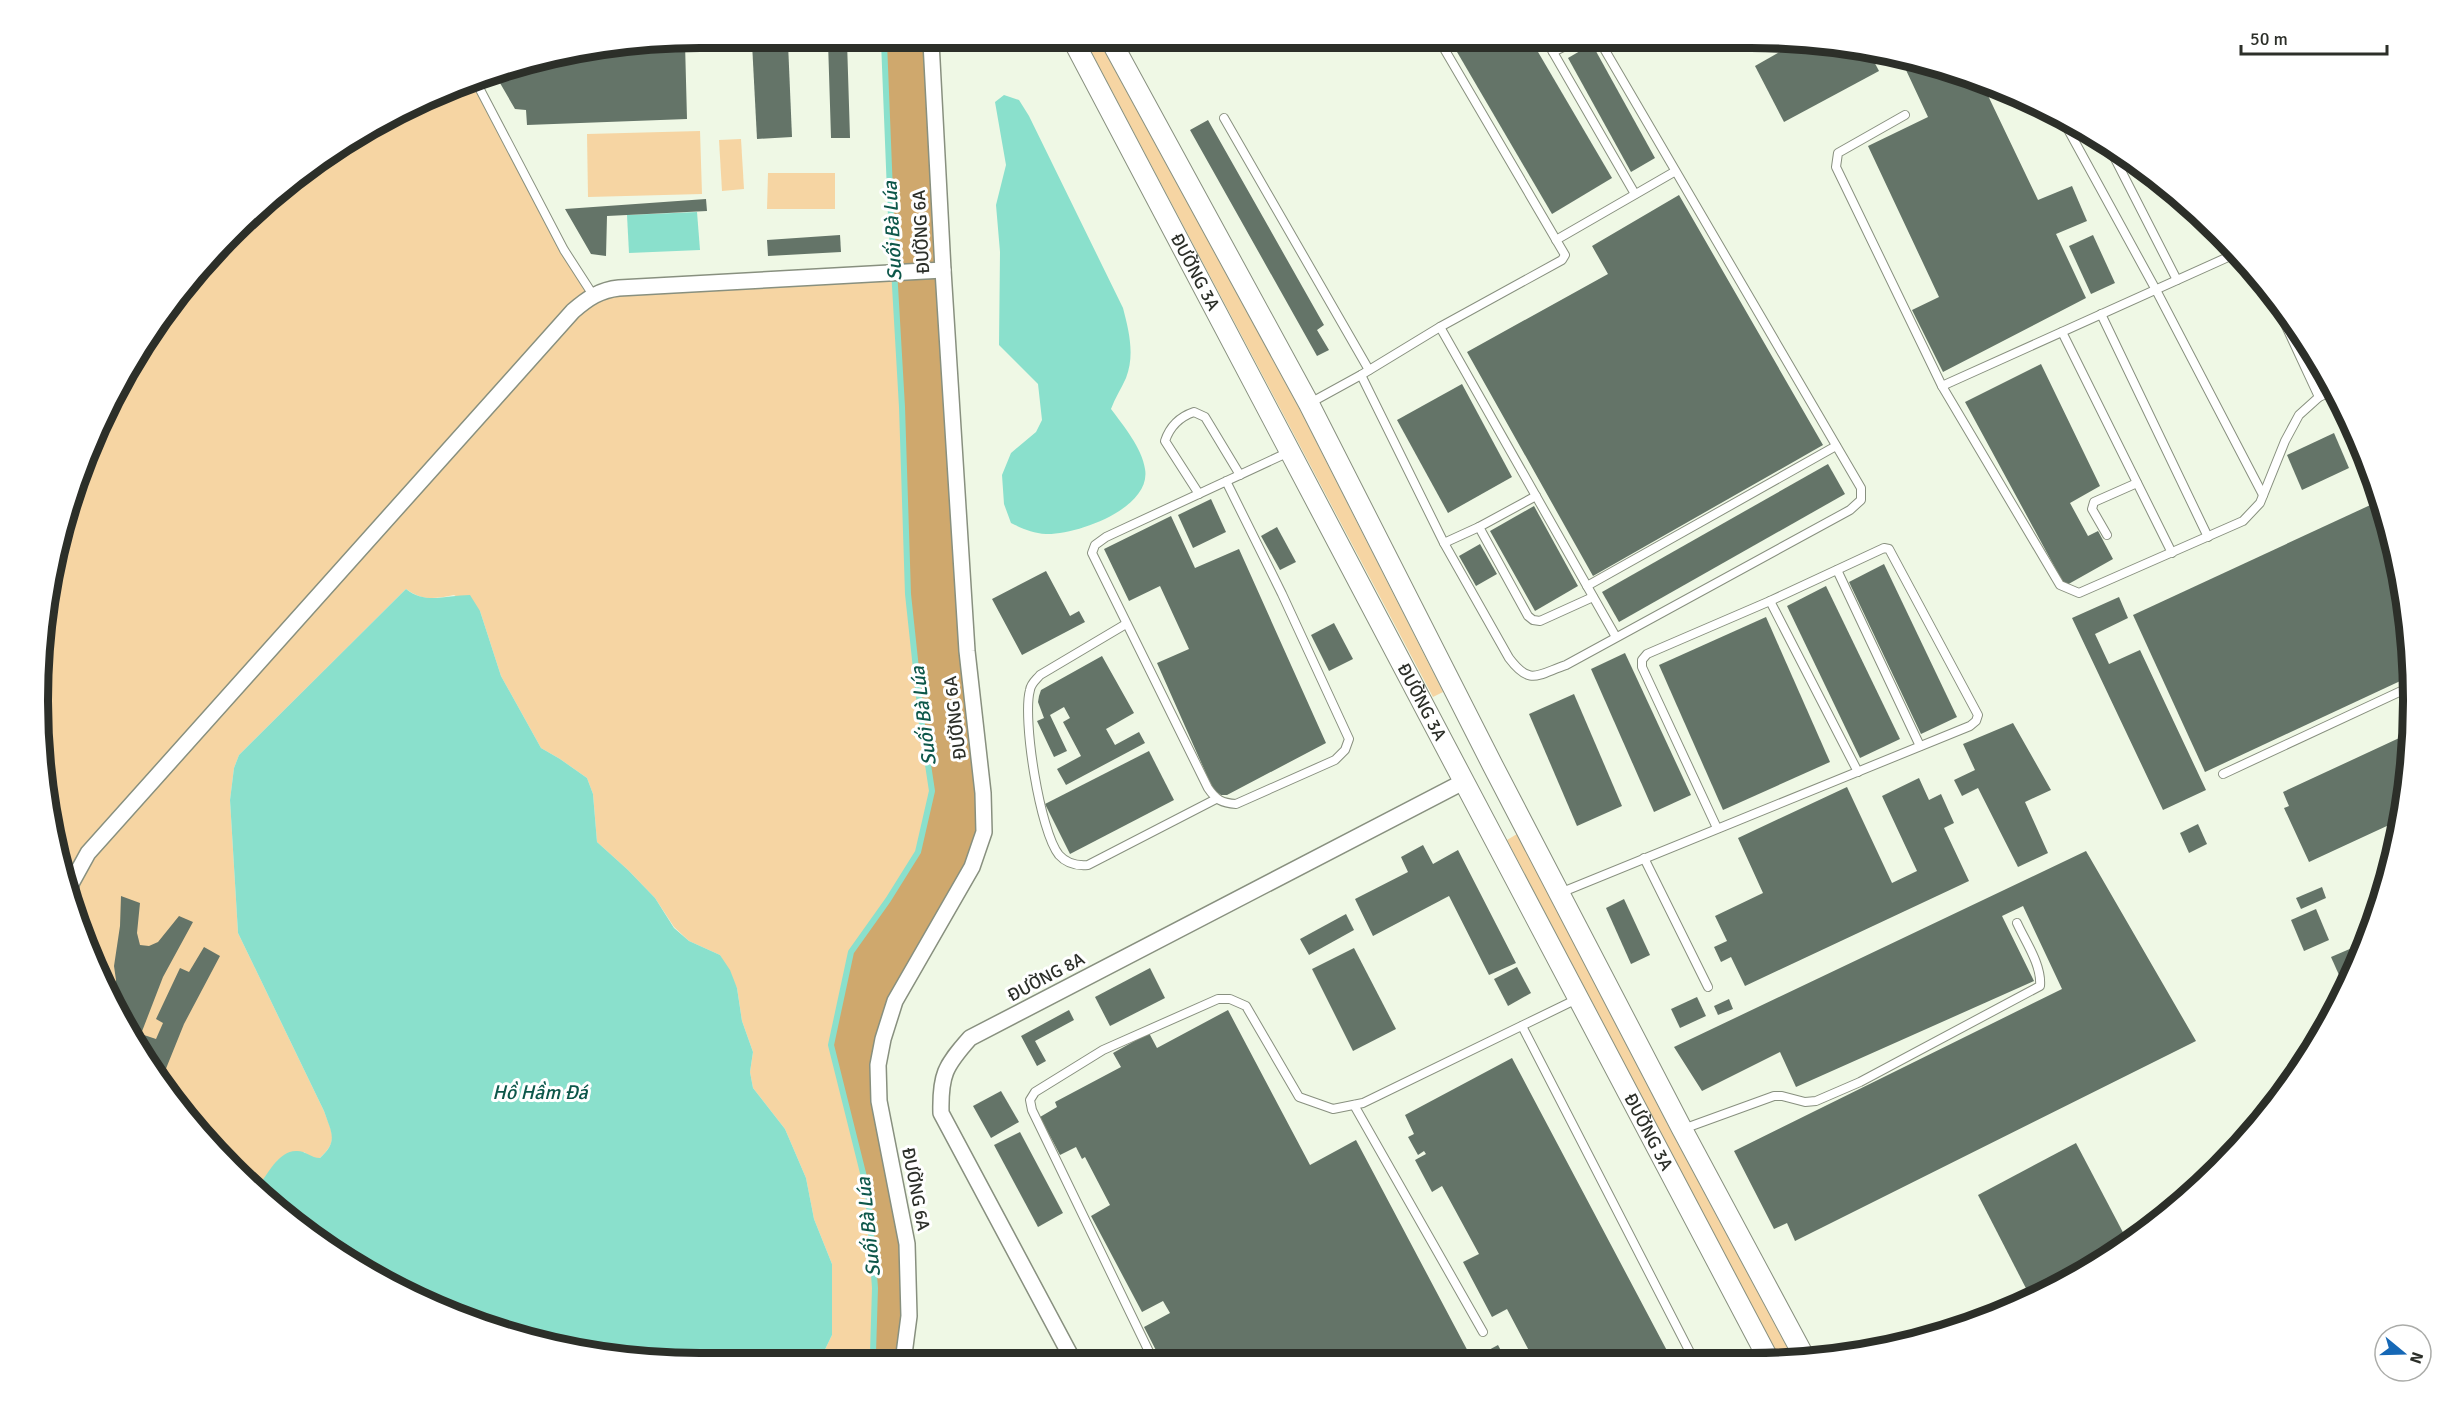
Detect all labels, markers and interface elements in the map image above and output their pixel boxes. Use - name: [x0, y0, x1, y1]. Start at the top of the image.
- scale bar: [2241, 18, 2386, 56]
- text: 50 m: [2250, 28, 2288, 50]
- water label: Suối Bà Lúa: [877, 180, 908, 282]
- street label: ĐƯỜNG 6A: [908, 189, 934, 275]
- street label: ĐƯỜNG 3A: [1166, 230, 1225, 314]
- street label: ĐƯỜNG 3A: [1393, 659, 1451, 744]
- water label: Suối Bà Lúa: [905, 664, 942, 767]
- street label: ĐƯỜNG 6A: [939, 675, 971, 761]
- street label: ĐƯỜNG 8A: [1004, 948, 1088, 1006]
- water label: Hồ Hầm Đá: [492, 1080, 590, 1105]
- street label: ĐƯỜNG 3A: [1619, 1089, 1678, 1174]
- street label: ĐƯỜNG 6A: [897, 1146, 935, 1232]
- water label: Suối Bà Lúa: [851, 1175, 886, 1278]
- north arrow: [2373, 1323, 2433, 1383]
- text: N: [2405, 1349, 2428, 1366]

